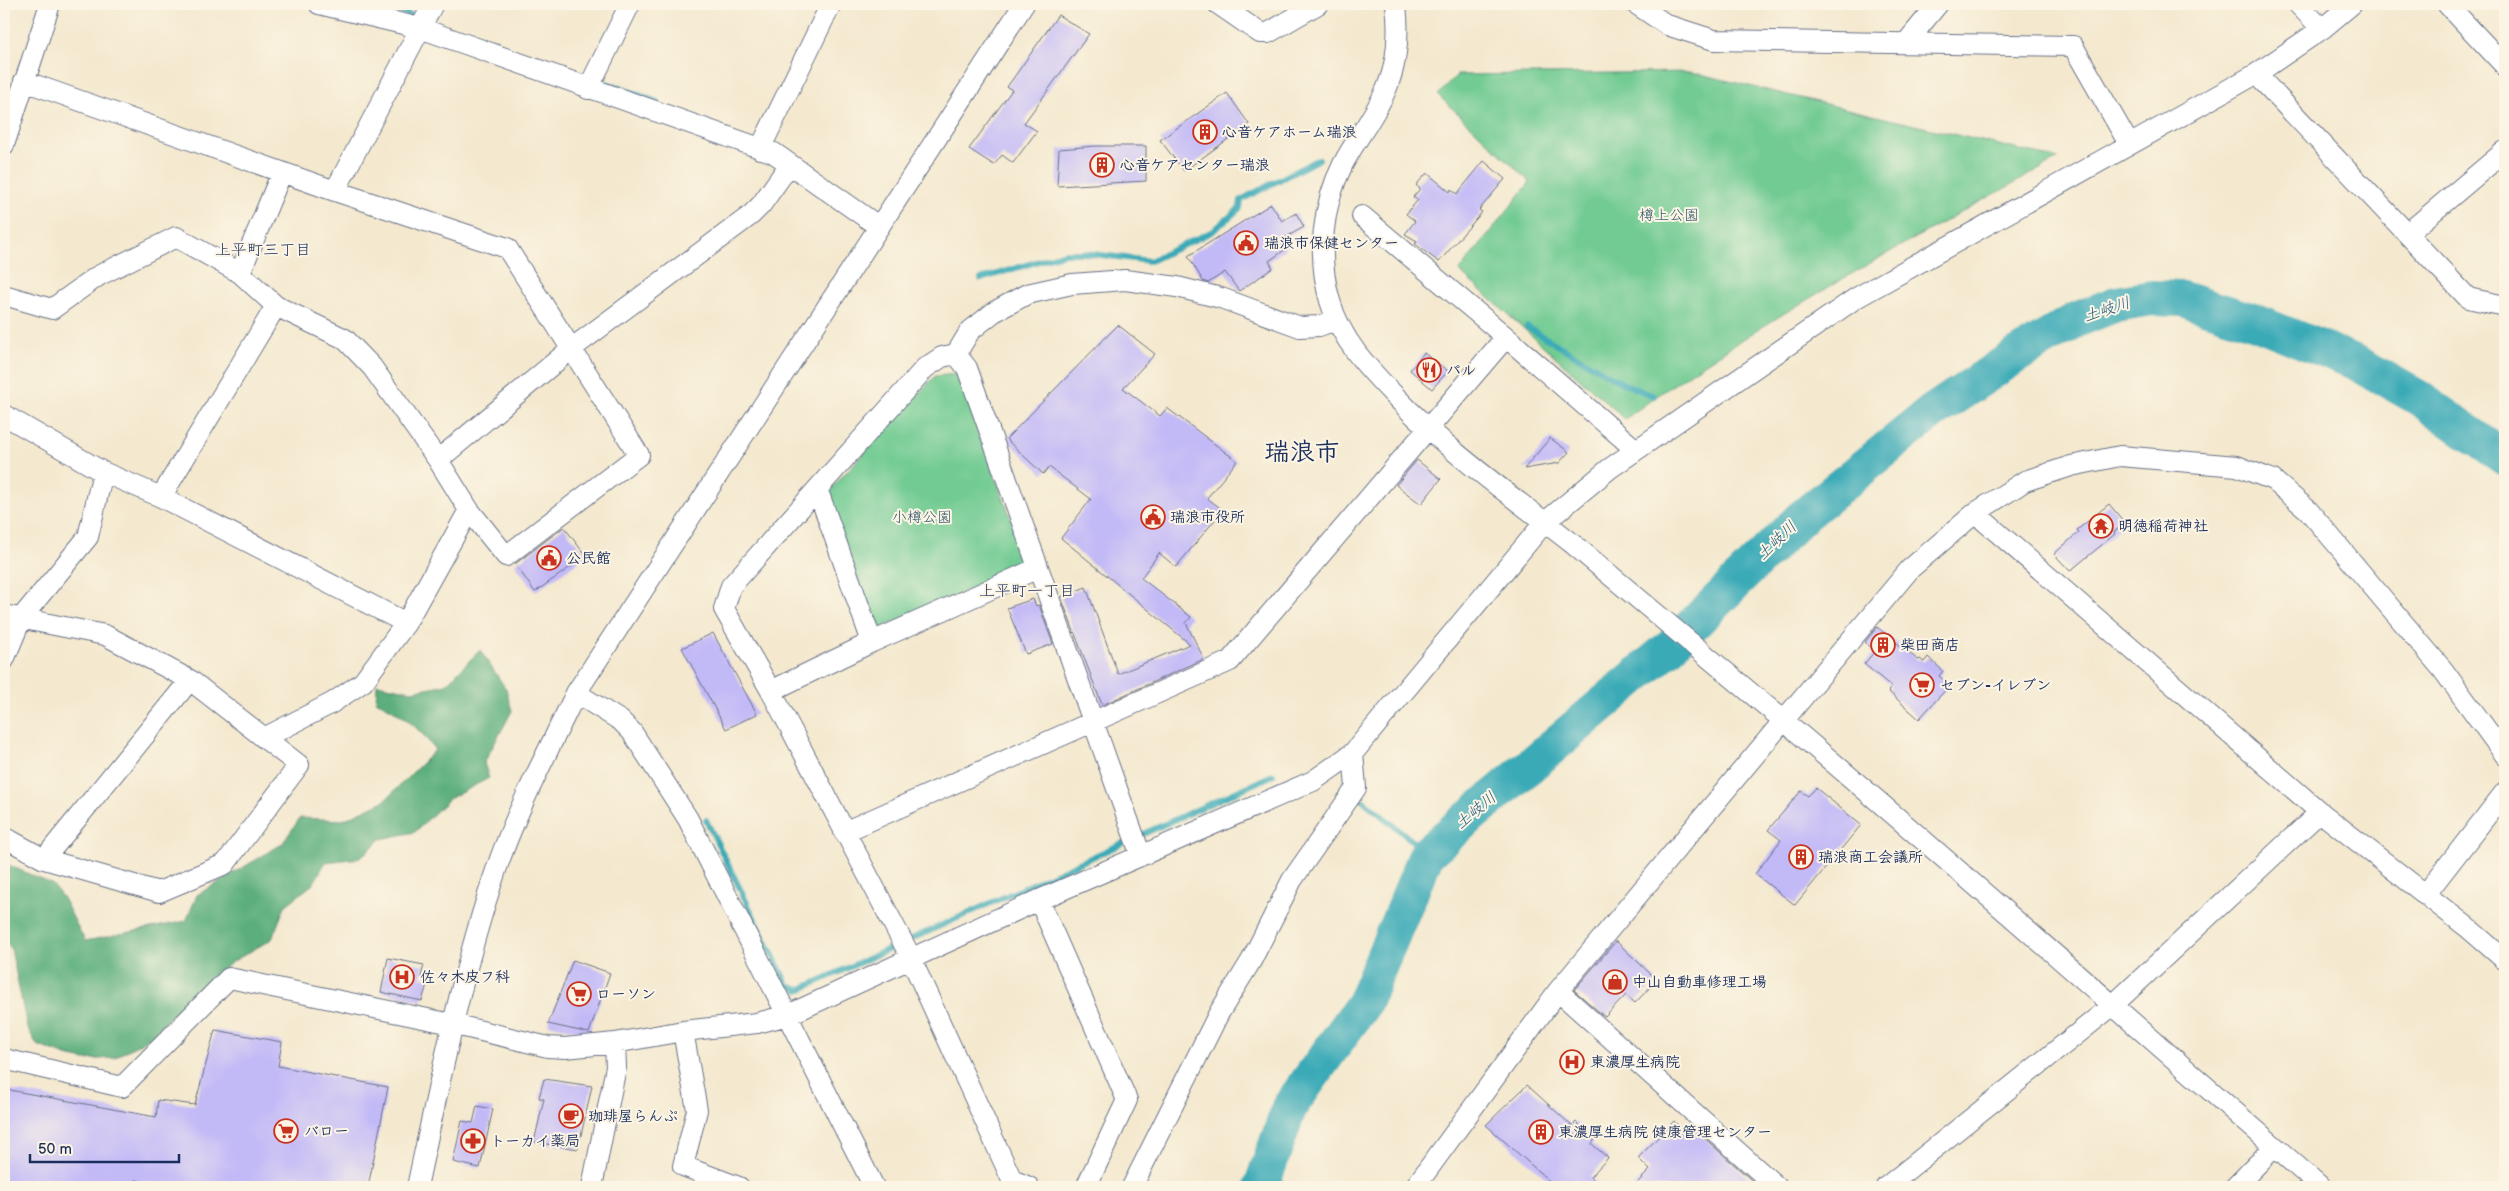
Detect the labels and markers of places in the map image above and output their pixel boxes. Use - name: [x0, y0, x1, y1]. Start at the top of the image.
- building icon: 心音ケアホーム瑞浪: [1192, 119, 1218, 145]
- place label: 心音ケアホーム瑞浪: [1222, 123, 1356, 142]
- building icon: 心音ケアセンター瑞浪: [1089, 152, 1115, 178]
- place label: 心音ケアセンター瑞浪: [1120, 156, 1270, 175]
- public building icon: 瑞浪市保健センター: [1233, 230, 1259, 256]
- place label: 瑞浪市保健センター: [1264, 234, 1399, 253]
- restaurant icon: パル: [1416, 357, 1442, 383]
- place label: パル: [1446, 361, 1476, 380]
- public building icon: 瑞浪市役所: [1140, 504, 1166, 530]
- place label: 瑞浪市役所: [1170, 508, 1245, 527]
- temple icon: 明徳稲荷神社: [2088, 513, 2114, 539]
- place label: 明徳稲荷神社: [2118, 517, 2208, 536]
- public building icon: 公民館: [536, 545, 562, 571]
- place label: 公民館: [566, 549, 611, 568]
- building icon: 柴田商店: [1870, 632, 1896, 658]
- place label: 柴田商店: [1900, 636, 1960, 655]
- supermarket icon: セブン-イレブン: [1909, 672, 1935, 698]
- place label: セブン-イレブン: [1940, 676, 2051, 695]
- building icon: 瑞浪商工会議所: [1788, 844, 1814, 870]
- place label: 瑞浪商工会議所: [1818, 848, 1923, 867]
- hospital icon: 佐々木皮フ科: [389, 964, 415, 990]
- place label: 佐々木皮フ科: [420, 968, 510, 987]
- shop icon: 中山自動車修理工場: [1602, 969, 1628, 995]
- place label: 中山自動車修理工場: [1632, 973, 1767, 992]
- supermarket icon: ローソン: [566, 981, 592, 1007]
- place label: ローソン: [596, 985, 656, 1004]
- hospital icon: 東濃厚生病院: [1559, 1049, 1585, 1075]
- place label: 東濃厚生病院: [1590, 1053, 1680, 1072]
- cafe icon: 珈琲屋らんぷ: [558, 1103, 584, 1129]
- place label: 珈琲屋らんぷ: [588, 1107, 678, 1126]
- supermarket icon: バロー: [273, 1118, 299, 1144]
- building icon: 東濃厚生病院 健康管理センター: [1528, 1119, 1554, 1145]
- place label: バロー: [304, 1122, 349, 1141]
- place label: 東濃厚生病院 健康管理センター: [1558, 1123, 1772, 1142]
- pharmacy icon: トーカイ薬局: [460, 1128, 486, 1154]
- place label: トーカイ薬局: [490, 1132, 580, 1151]

